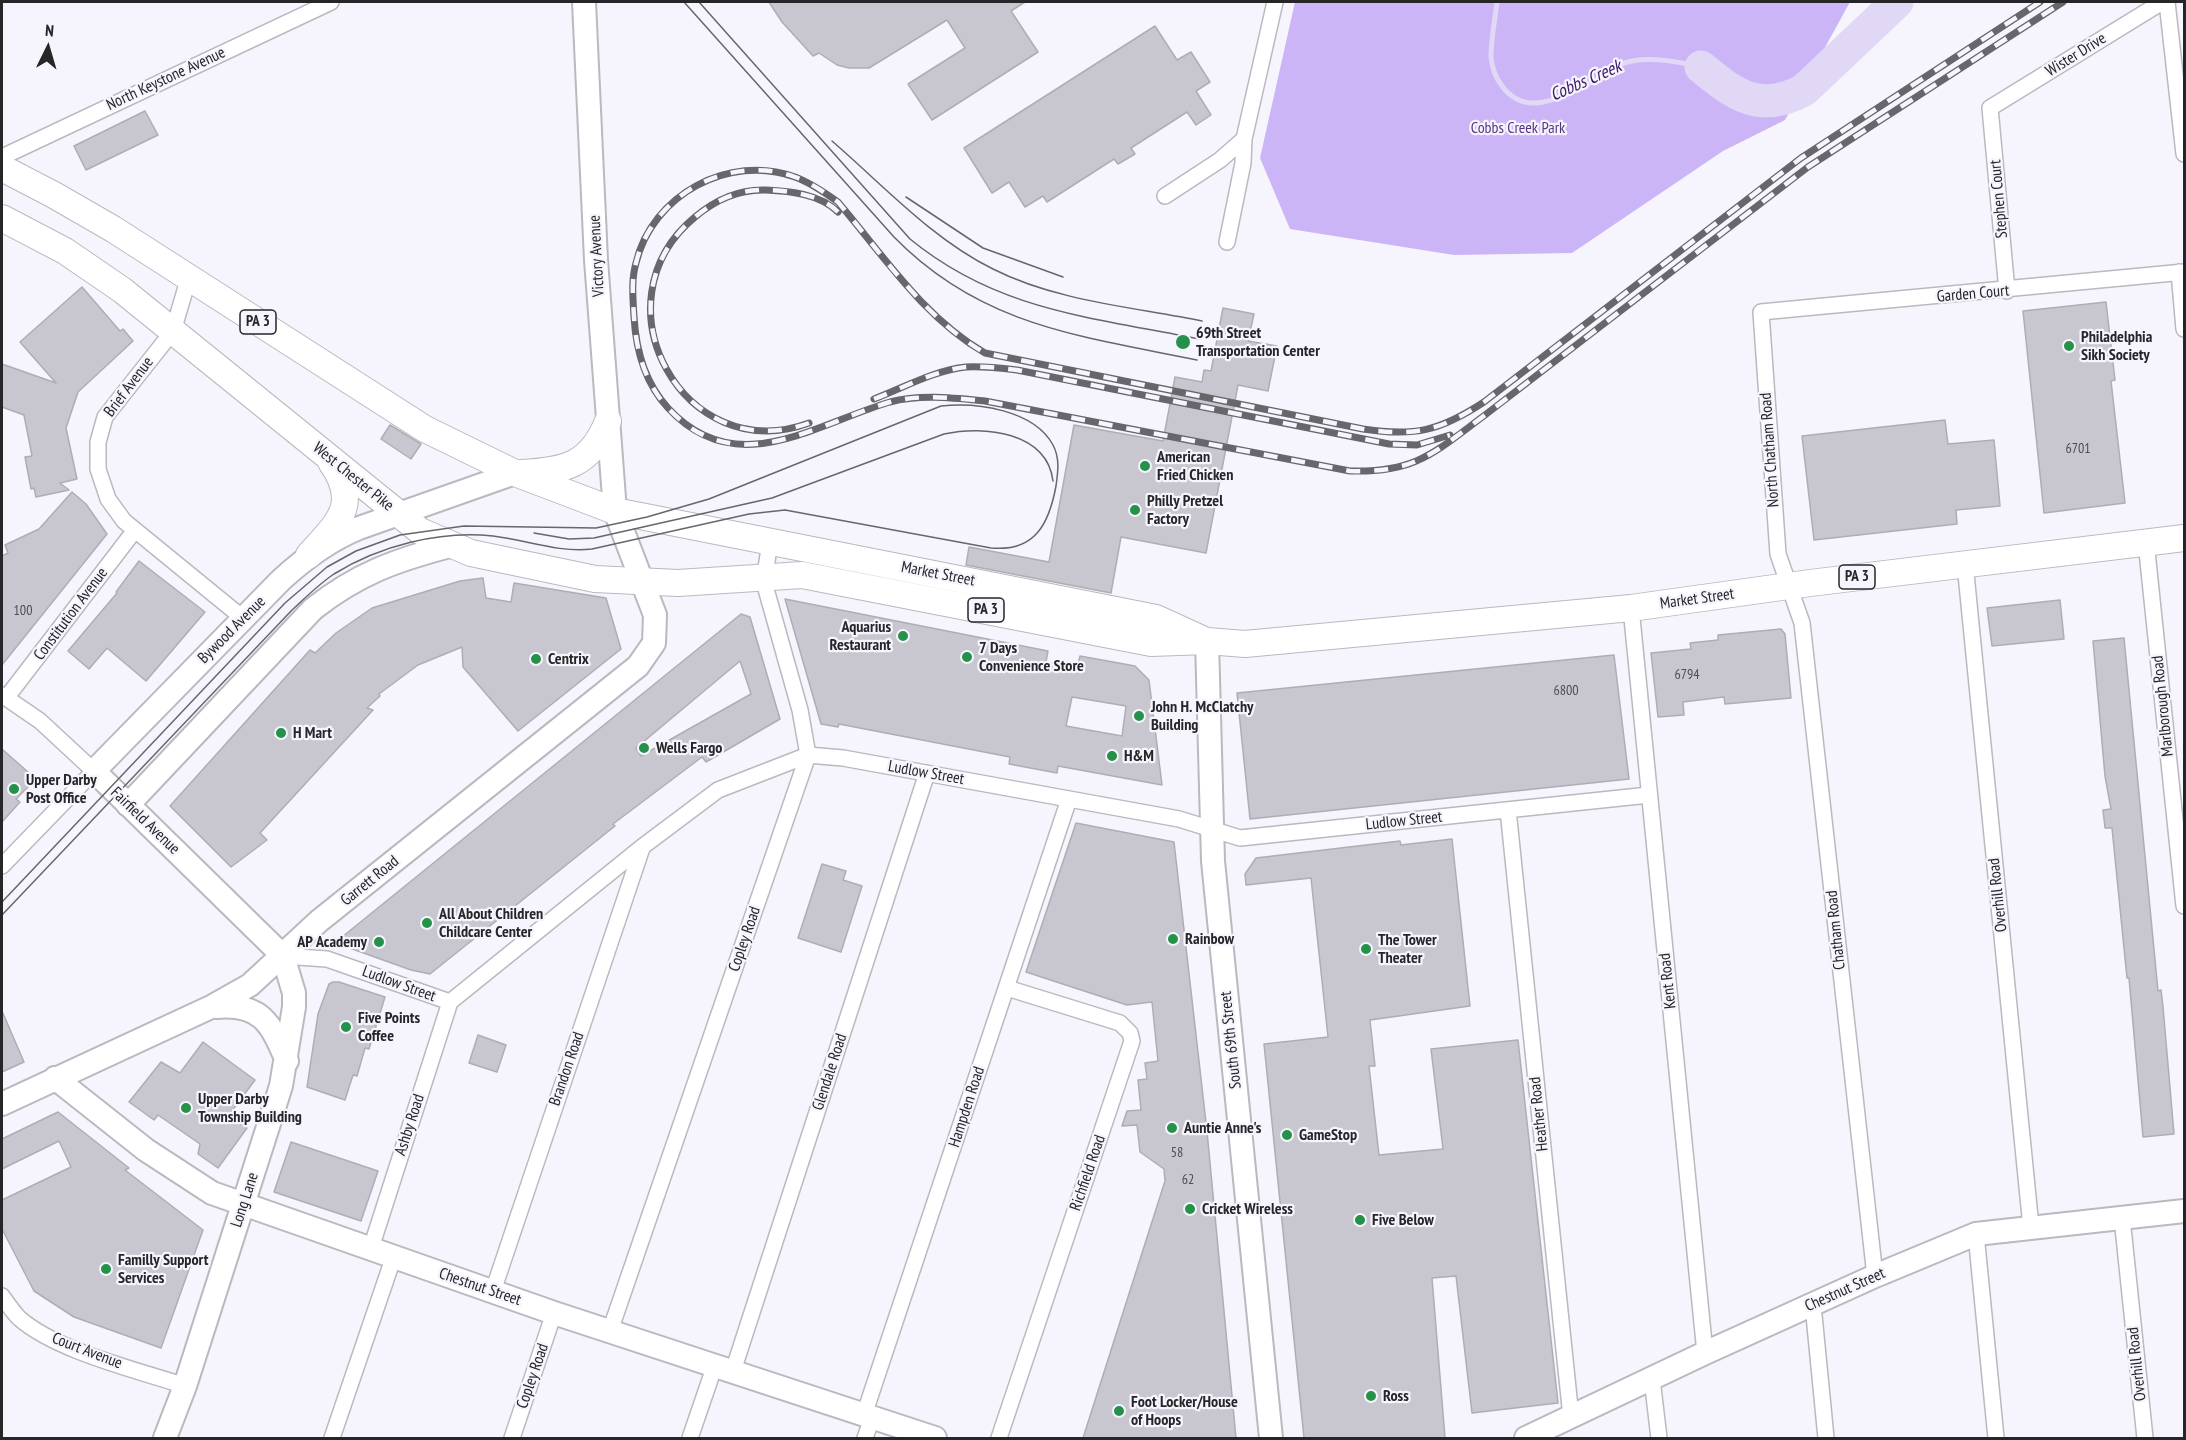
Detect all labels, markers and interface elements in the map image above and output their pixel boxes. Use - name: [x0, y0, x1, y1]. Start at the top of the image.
- north arrow: [18, 18, 78, 78]
- text: N: [44, 20, 55, 40]
- street label: Wister Drive: [2042, 29, 2110, 81]
- street label: North Keystone Avenue: [104, 43, 228, 115]
- water label: Cobbs Creek: [1547, 56, 1625, 106]
- park label: Cobbs Creek Park: [1471, 118, 1565, 138]
- street label: Stephen Court: [1986, 159, 2012, 239]
- street label: Victory Avenue: [585, 215, 609, 297]
- street label: Garden Court: [1936, 281, 2010, 307]
- road number: PA 3: [240, 310, 276, 334]
- place label: 69th Street Transportation Center: [1196, 323, 1320, 361]
- place label: Philadelphia Sikh Society: [2081, 327, 2152, 365]
- marker: 69th Street Transportation Center: [1174, 333, 1192, 351]
- marker: Philadelphia Sikh Society: [2062, 339, 2076, 353]
- street label: Brief Avenue: [100, 353, 158, 421]
- street label: North Chatham Road: [1756, 392, 1784, 508]
- street label: West Chester Pike: [309, 439, 397, 515]
- house number: 6701: [2065, 441, 2091, 457]
- place label: American Fried Chicken: [1157, 447, 1233, 485]
- marker: American Fried Chicken: [1138, 459, 1152, 473]
- place label: Philly Pretzel Factory: [1147, 491, 1223, 529]
- marker: Philly Pretzel Factory: [1128, 503, 1142, 517]
- street label: Market Street: [900, 557, 976, 591]
- street label: Constitution Avenue: [30, 564, 112, 664]
- road number: PA 3: [1839, 565, 1875, 589]
- street label: Market Street: [1659, 584, 1735, 614]
- street label: Bywood Avenue: [194, 592, 270, 668]
- road number: PA 3: [968, 598, 1004, 622]
- house number: 100: [14, 603, 32, 619]
- place label: Aquarius Restaurant: [830, 617, 891, 655]
- marker: Aquarius Restaurant: [896, 629, 910, 643]
- place label: 7 Days Convenience Store: [979, 638, 1084, 676]
- place label: Centrix: [548, 649, 589, 669]
- marker: 7 Days Convenience Store: [960, 650, 974, 664]
- marker: Centrix: [529, 652, 543, 666]
- street label: Marlborough Road: [2148, 655, 2178, 757]
- house number: 6794: [1674, 667, 1700, 683]
- house number: 6800: [1553, 683, 1579, 699]
- place label: John H. McClatchy Building: [1151, 697, 1253, 735]
- marker: John H. McClatchy Building: [1132, 709, 1146, 723]
- place label: H Mart: [293, 723, 332, 743]
- marker: H Mart: [274, 726, 288, 740]
- place label: Wells Fargo: [656, 738, 722, 758]
- marker: Wells Fargo: [637, 741, 651, 755]
- place label: H&M: [1124, 746, 1154, 766]
- marker: H&M: [1105, 749, 1119, 763]
- street label: Ludlow Street: [887, 757, 965, 789]
- place label: Upper Darby Post Office: [26, 770, 97, 808]
- marker: Upper Darby Post Office: [7, 782, 21, 796]
- street label: Fairfield Avenue: [106, 783, 184, 859]
- street label: Ludlow Street: [1365, 807, 1443, 835]
- street label: Garrett Road: [337, 852, 403, 910]
- street label: Overhill Road: [1985, 857, 2011, 933]
- street label: Chatham Road: [1822, 889, 1850, 971]
- place label: All About Children Childcare Center: [439, 904, 543, 942]
- street label: Copley Road: [725, 904, 765, 974]
- marker: All About Children Childcare Center: [420, 916, 434, 930]
- place label: Rainbow: [1185, 929, 1234, 949]
- place label: The Tower Theater: [1378, 930, 1437, 968]
- place label: AP Academy: [297, 932, 367, 952]
- marker: Rainbow: [1166, 932, 1180, 946]
- marker: AP Academy: [372, 935, 386, 949]
- marker: The Tower Theater: [1359, 942, 1373, 956]
- street label: Kent Road: [1656, 952, 1680, 1010]
- street label: Ludlow Street: [360, 962, 438, 1006]
- street label: South 69th Street: [1216, 990, 1246, 1090]
- place label: Five Points Coffee: [358, 1008, 420, 1046]
- marker: Five Points Coffee: [339, 1020, 353, 1034]
- street label: Brandon Road: [545, 1030, 589, 1108]
- street label: Glendale Road: [809, 1031, 851, 1113]
- street label: Hampden Road: [945, 1064, 989, 1150]
- street label: Heather Road: [1526, 1076, 1552, 1152]
- place label: Upper Darby Township Building: [198, 1089, 302, 1127]
- street label: Ashby Road: [391, 1092, 429, 1158]
- marker: Upper Darby Township Building: [179, 1101, 193, 1115]
- place label: Auntie Anne's: [1184, 1118, 1261, 1138]
- marker: Auntie Anne's: [1165, 1121, 1179, 1135]
- place label: GameStop: [1299, 1125, 1357, 1145]
- marker: GameStop: [1280, 1128, 1294, 1142]
- street label: Richfield Road: [1066, 1133, 1110, 1213]
- house number: 58: [1171, 1145, 1183, 1161]
- street label: Long Lane: [227, 1170, 263, 1230]
- house number: 62: [1182, 1172, 1194, 1188]
- place label: Cricket Wireless: [1202, 1199, 1293, 1219]
- marker: Cricket Wireless: [1183, 1202, 1197, 1216]
- place label: Five Below: [1372, 1210, 1434, 1230]
- marker: Five Below: [1353, 1213, 1367, 1227]
- place label: Familly Support Services: [118, 1250, 208, 1288]
- marker: Familly Support Services: [99, 1262, 113, 1276]
- street label: Chestnut Street: [436, 1264, 524, 1310]
- street label: Chestnut Street: [1802, 1264, 1888, 1316]
- street label: Overhill Road: [2124, 1326, 2150, 1402]
- street label: Court Avenue: [49, 1329, 125, 1373]
- street label: Copley Road: [513, 1341, 553, 1411]
- place label: Ross: [1383, 1386, 1409, 1406]
- marker: Ross: [1364, 1389, 1378, 1403]
- place label: Foot Locker/House of Hoops: [1131, 1392, 1238, 1430]
- marker: Foot Locker/House of Hoops: [1112, 1404, 1126, 1418]

